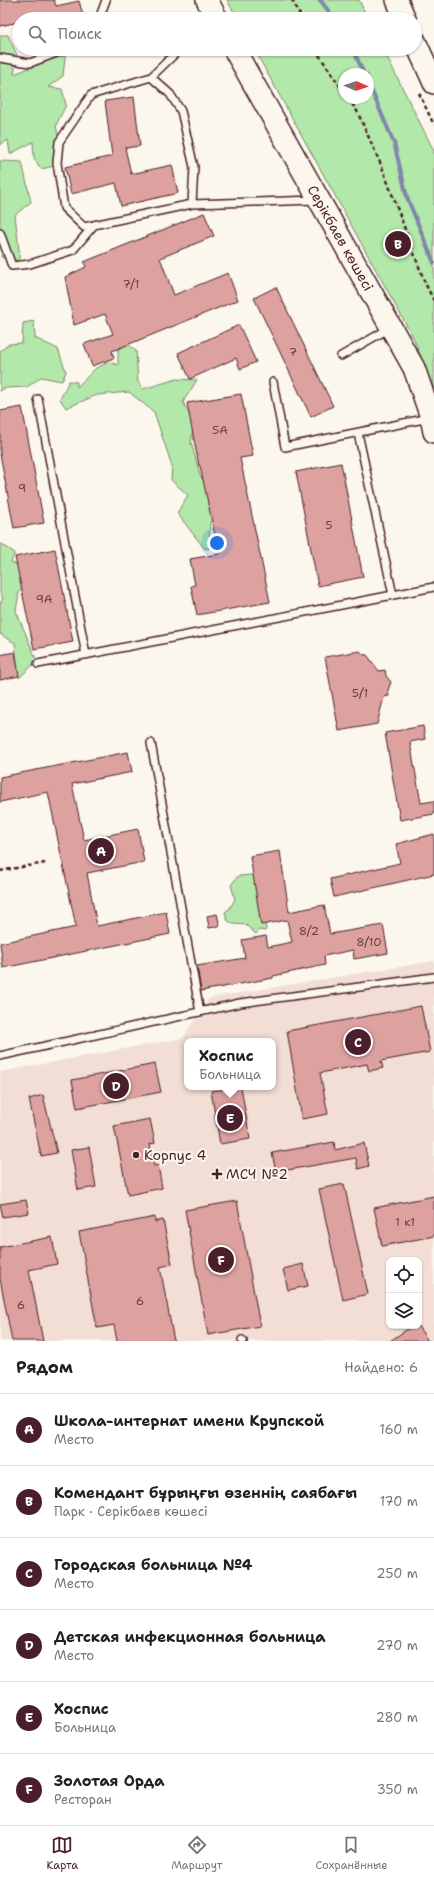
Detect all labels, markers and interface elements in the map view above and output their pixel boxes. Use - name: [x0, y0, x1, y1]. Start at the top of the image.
- search box: [12, 12, 422, 56]
- icon: search: [26, 23, 48, 45]
- text: Поиск: [58, 24, 102, 44]
- north arrow: [338, 68, 374, 104]
- street label: Серікбаев көшесі: [304, 182, 378, 294]
- pin: B: [385, 229, 411, 259]
- house number: 7/1: [122, 276, 140, 292]
- house number: 7: [289, 344, 297, 360]
- house number: 5А: [212, 422, 228, 438]
- house number: 9: [18, 480, 26, 496]
- house number: 5: [325, 517, 333, 533]
- your location: [207, 533, 227, 553]
- house number: 9А: [35, 591, 53, 607]
- house number: 5/1: [352, 685, 368, 701]
- pin: A: [88, 836, 114, 866]
- house number: 8/2: [299, 923, 319, 939]
- house number: 8/10: [356, 934, 382, 950]
- pin: C: [345, 1027, 371, 1057]
- popup: [184, 1038, 276, 1090]
- text: Хоспис: [199, 1046, 254, 1066]
- text: Больница: [199, 1066, 261, 1083]
- pin: D: [103, 1071, 129, 1101]
- pin: E: [217, 1103, 243, 1133]
- place label: Корпус 4: [144, 1146, 207, 1164]
- marker: Корпус 4: [131, 1150, 141, 1160]
- place label: МСЧ №2: [226, 1165, 288, 1183]
- marker: МСЧ №2: [211, 1168, 223, 1180]
- house number: 1 к1: [395, 1214, 415, 1230]
- pin: F: [208, 1245, 234, 1275]
- map controls: [386, 1257, 422, 1329]
- button: locate: [386, 1257, 422, 1293]
- house number: 6: [136, 1293, 144, 1309]
- button: layers: [386, 1293, 422, 1329]
- house number: 6: [17, 1297, 25, 1313]
- text: Рядом: [16, 1356, 73, 1378]
- text: Найдено: 6: [344, 1359, 418, 1376]
- text: Школа-интернат имени Крупской: [54, 1411, 324, 1431]
- text: A: [24, 1421, 34, 1438]
- text: 160 m: [380, 1421, 418, 1438]
- text: Место: [54, 1431, 94, 1448]
- text: Комендант бұрыңғы өзеннің саябағы: [54, 1483, 357, 1503]
- text: B: [25, 1493, 33, 1510]
- text: 170 m: [380, 1493, 418, 1510]
- text: Парк · Серікбаев көшесі: [54, 1503, 208, 1520]
- text: Городская больница №4: [54, 1555, 252, 1575]
- text: C: [25, 1565, 33, 1582]
- text: 250 m: [377, 1565, 418, 1582]
- text: Место: [54, 1575, 94, 1592]
- text: Детская инфекционная больница: [54, 1627, 326, 1647]
- text: D: [24, 1637, 34, 1654]
- text: 270 m: [376, 1637, 418, 1654]
- text: Место: [54, 1647, 94, 1664]
- text: Хоспис: [54, 1699, 109, 1719]
- text: E: [25, 1709, 33, 1726]
- text: 280 m: [376, 1709, 418, 1726]
- text: Больница: [54, 1719, 116, 1736]
- text: Золотая Орда: [54, 1771, 164, 1791]
- text: F: [25, 1781, 33, 1798]
- text: 350 m: [377, 1781, 418, 1798]
- text: Ресторан: [54, 1791, 112, 1808]
- tab: Карта: [47, 1834, 78, 1873]
- tab: Маршрут: [171, 1834, 222, 1873]
- tab: Сохранённые: [316, 1834, 387, 1873]

